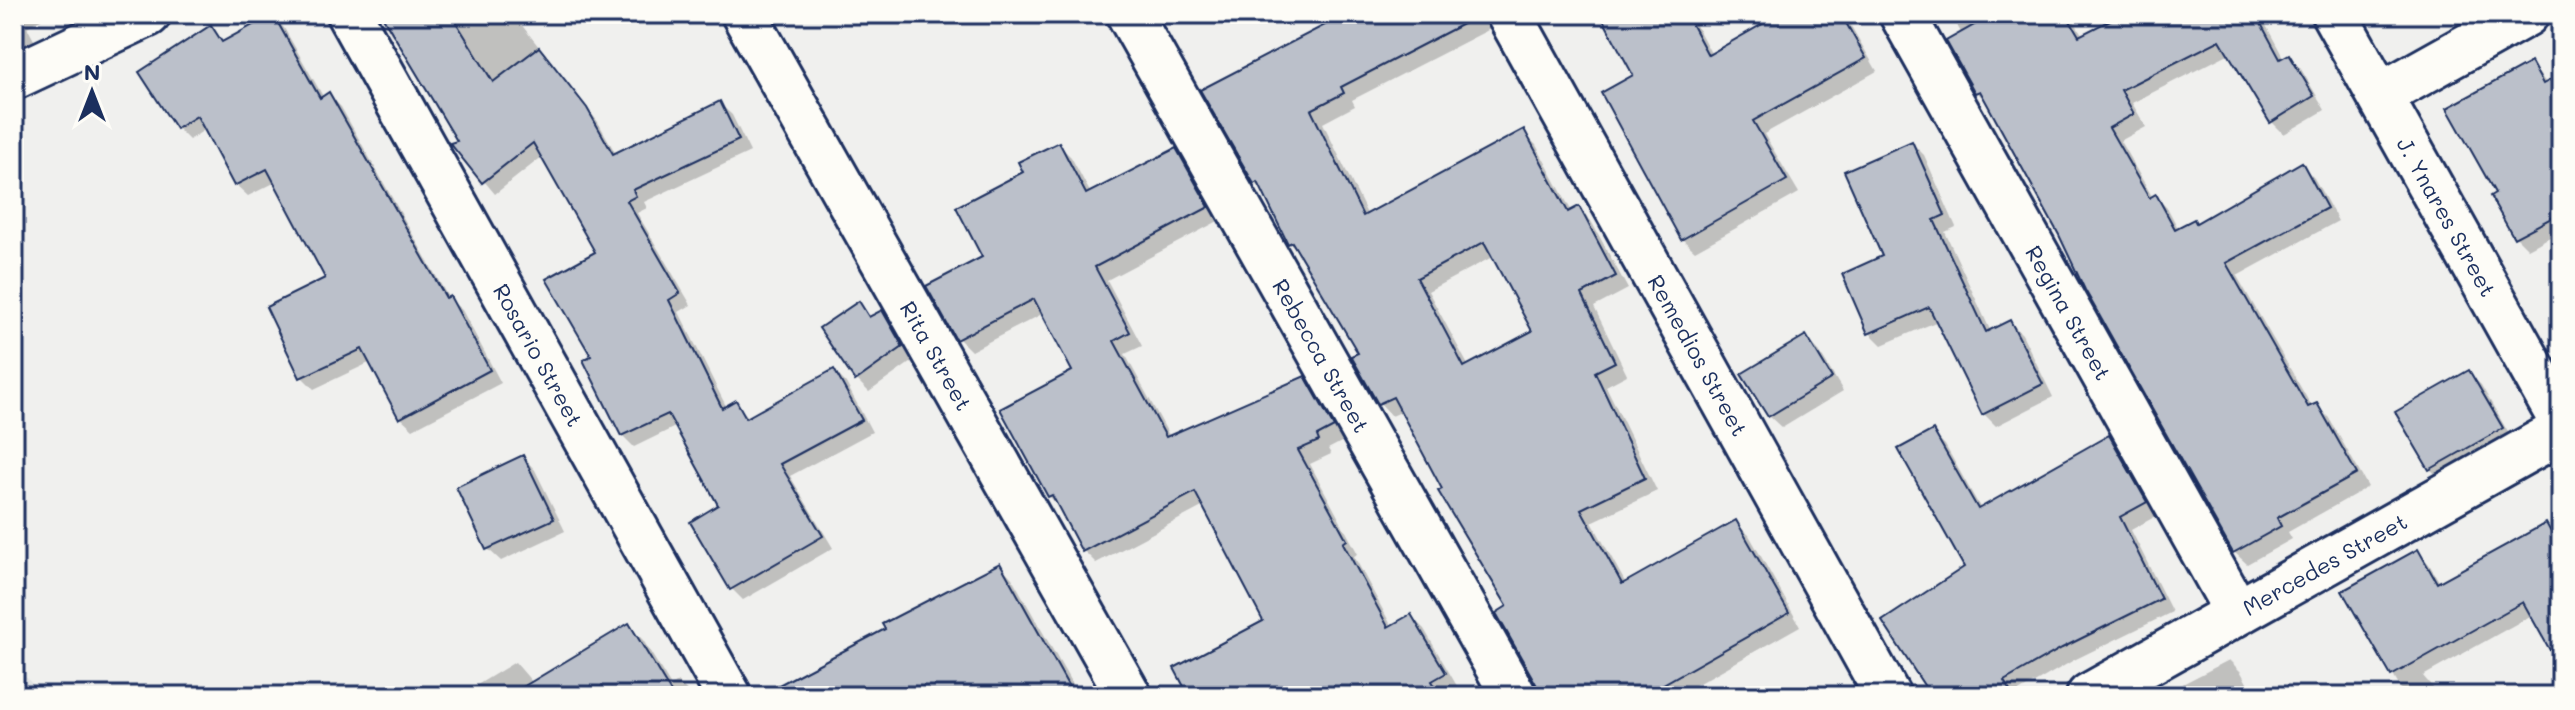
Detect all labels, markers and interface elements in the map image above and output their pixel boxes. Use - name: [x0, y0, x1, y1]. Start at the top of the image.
- north arrow: [52, 52, 132, 132]
- text: N: [84, 57, 100, 86]
- street label: J. Ynares Street: [2391, 132, 2503, 301]
- street label: Regina Street: [2020, 240, 2119, 385]
- street label: Remedios Street: [1642, 269, 1755, 441]
- street label: Rebecca Street: [1267, 273, 1377, 437]
- street label: Rosario Street: [487, 278, 590, 431]
- street label: Rita Street: [894, 295, 979, 415]
- street label: Mercedes Street: [2237, 506, 2412, 622]

